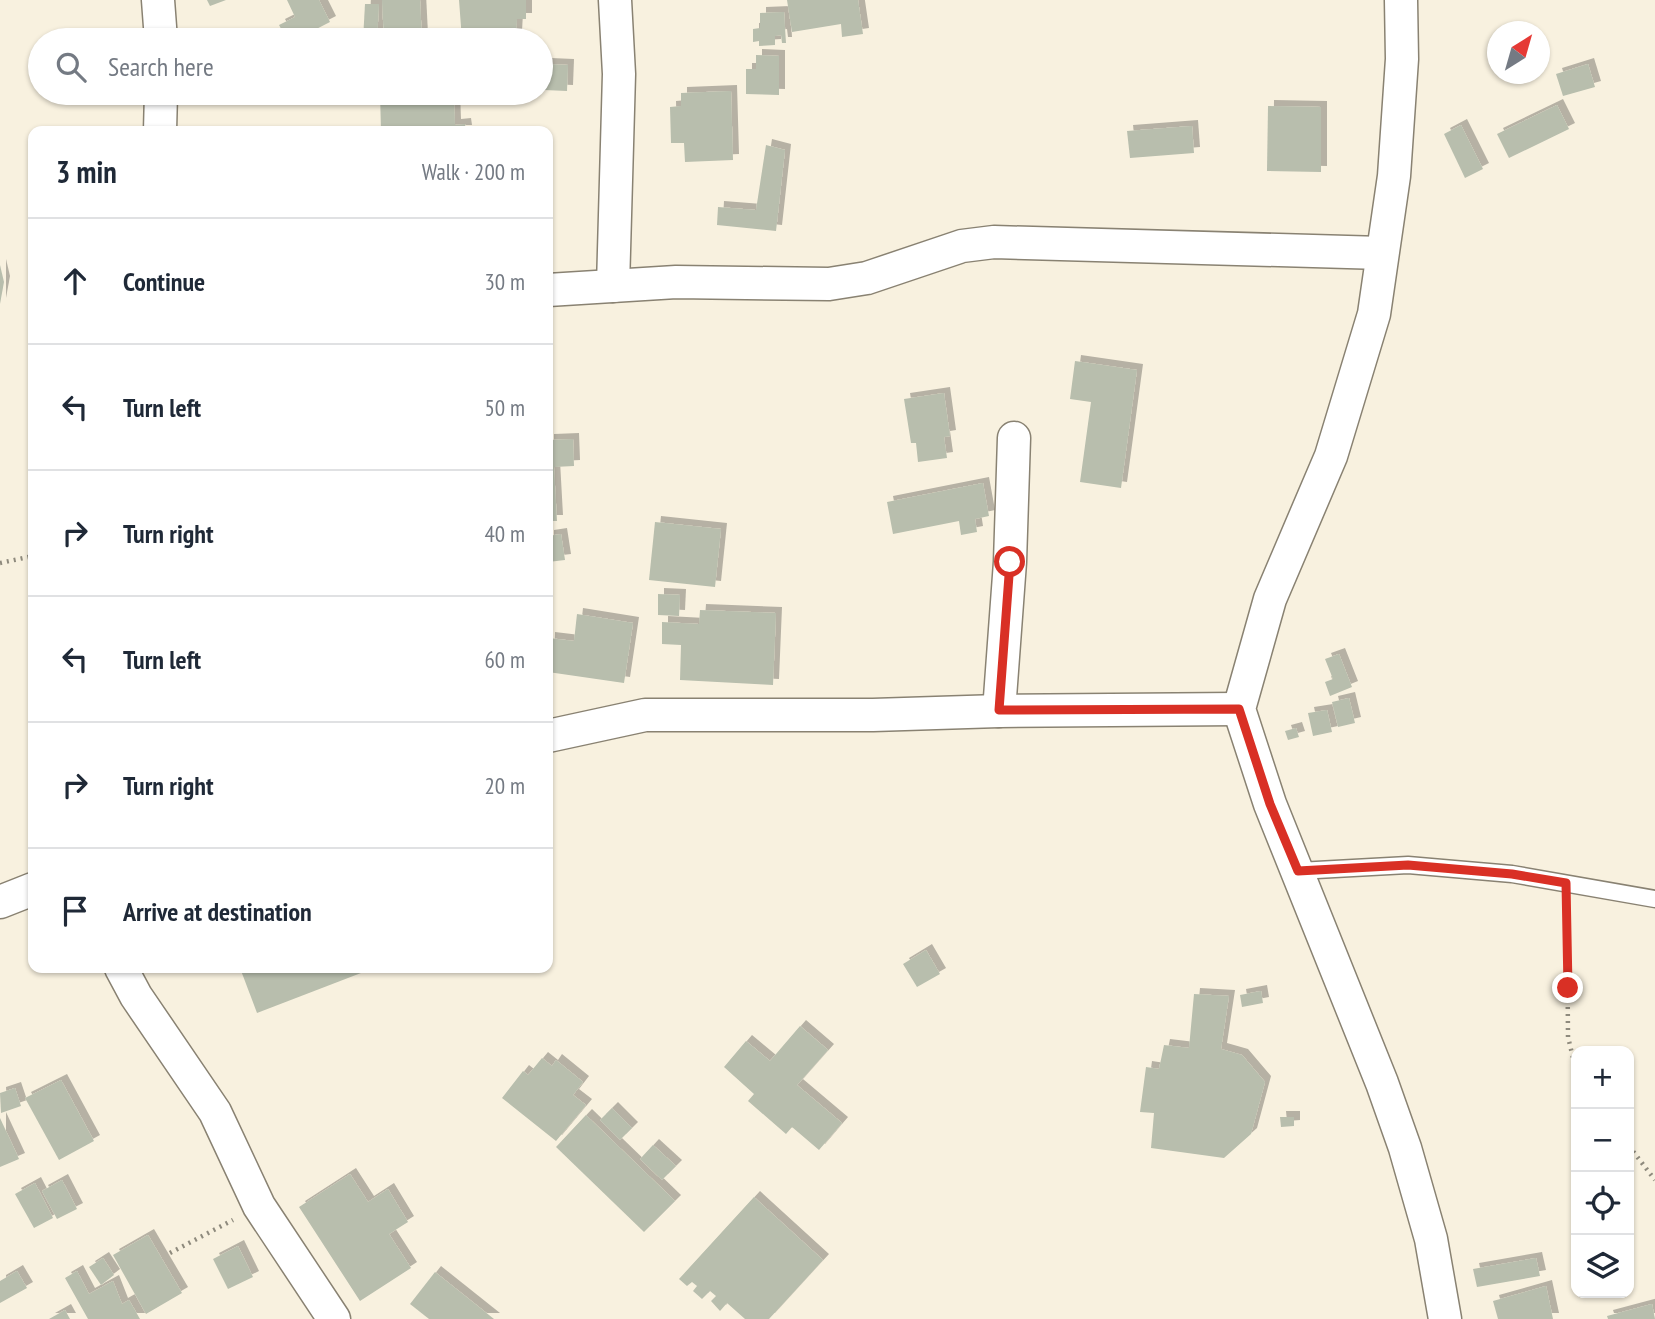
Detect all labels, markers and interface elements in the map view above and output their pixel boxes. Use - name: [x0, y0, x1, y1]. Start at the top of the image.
- north arrow: [1487, 21, 1550, 84]
- search box: [28, 28, 553, 105]
- icon: search: [52, 48, 90, 86]
- text: Search here: [108, 50, 214, 83]
- text: 3 min: [56, 152, 117, 191]
- text: Walk · 200 m: [422, 157, 525, 186]
- icon: ahead: [56, 262, 94, 300]
- text: Continue: [123, 265, 205, 298]
- text: 30 m: [484, 267, 525, 296]
- icon: left: [56, 388, 94, 426]
- text: Turn left: [123, 391, 201, 424]
- text: 50 m: [484, 393, 525, 422]
- icon: right: [56, 514, 94, 552]
- text: Turn right: [123, 517, 214, 550]
- text: 40 m: [484, 519, 525, 548]
- route start: [994, 546, 1025, 577]
- icon: left: [56, 640, 94, 678]
- text: Turn left: [123, 643, 201, 676]
- text: 60 m: [484, 645, 525, 674]
- icon: right: [56, 766, 94, 804]
- text: Turn right: [123, 769, 214, 802]
- text: 20 m: [484, 771, 525, 800]
- icon: arrive: [56, 892, 94, 930]
- text: Arrive at destination: [123, 895, 312, 928]
- route end: [1552, 972, 1583, 1003]
- map controls: [1571, 1046, 1634, 1298]
- button: +: [1571, 1046, 1634, 1109]
- button: −: [1571, 1109, 1634, 1172]
- button: locate: [1571, 1172, 1634, 1235]
- button: layers: [1571, 1235, 1634, 1298]

